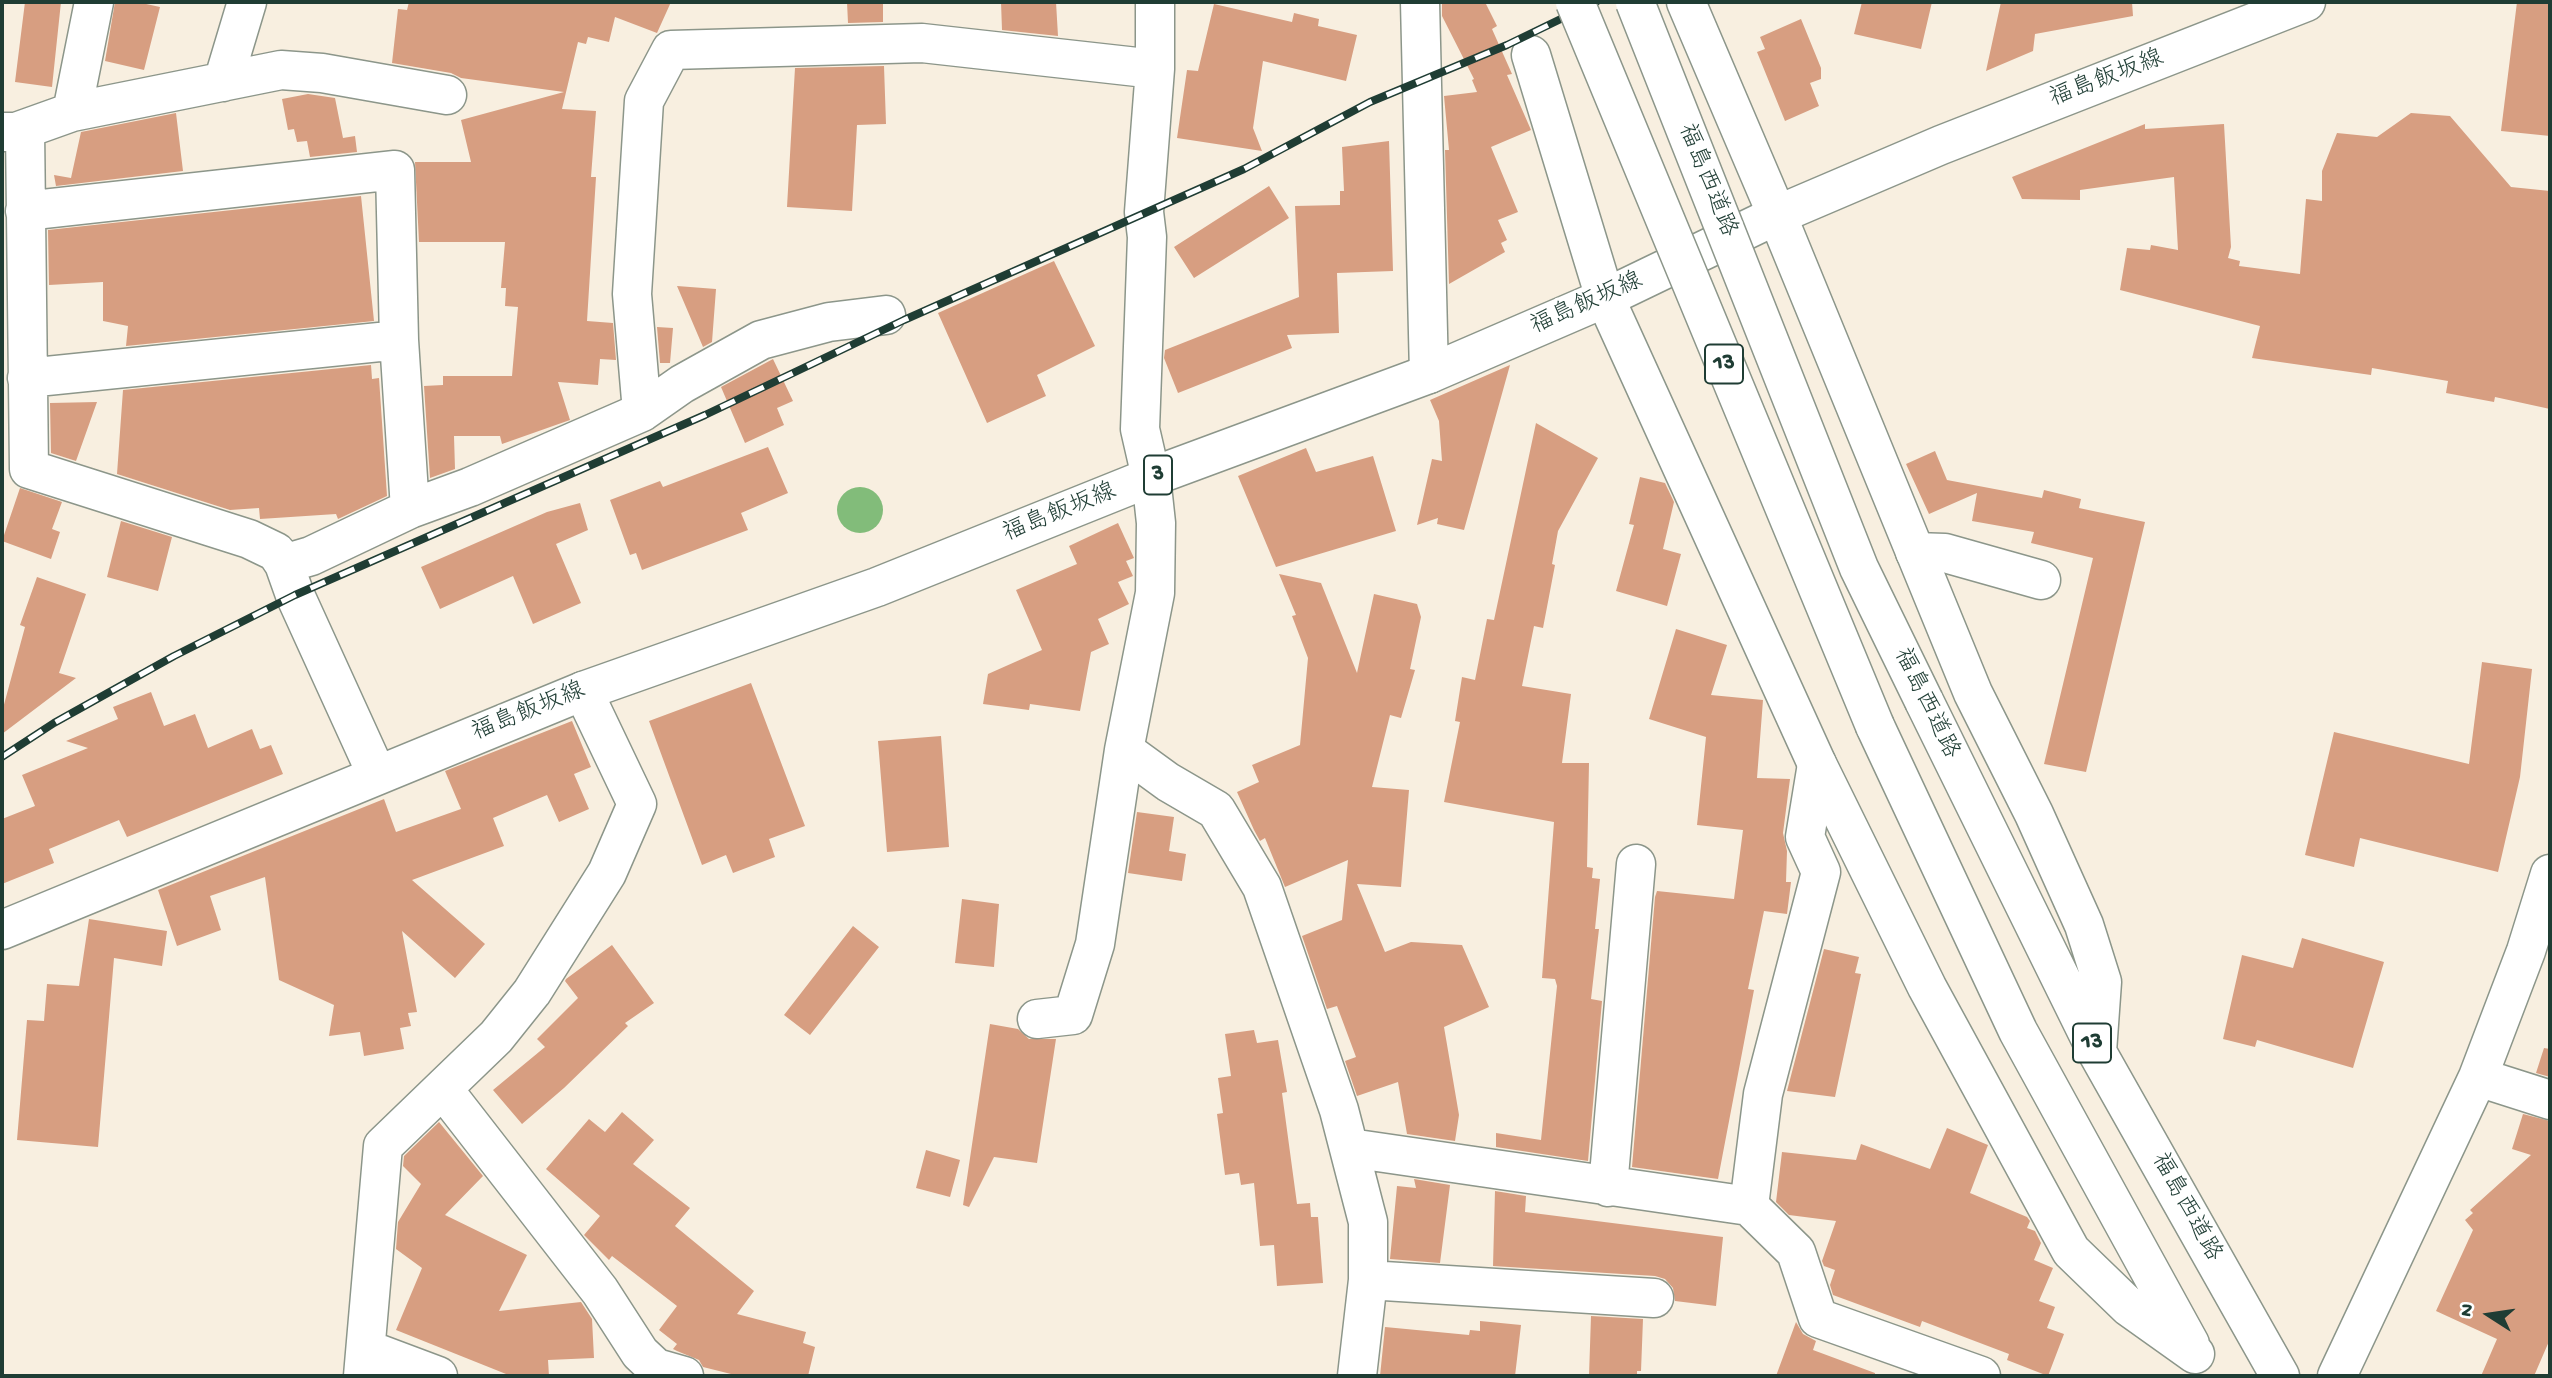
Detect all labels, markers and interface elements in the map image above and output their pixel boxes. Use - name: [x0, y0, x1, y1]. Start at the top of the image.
- street label: 福島飯坂線: [2046, 45, 2168, 115]
- street label: 福島西道路: [1670, 120, 1742, 242]
- street label: 福島飯坂線: [1526, 267, 1648, 343]
- road number: 13: [1705, 344, 1743, 384]
- road number: 3: [1144, 456, 1172, 495]
- street label: 福島飯坂線: [999, 478, 1121, 550]
- street label: 福島西道路: [1886, 644, 1964, 764]
- street label: 福島飯坂線: [468, 677, 590, 749]
- road number: 13: [2073, 1024, 2111, 1062]
- street label: 福島西道路: [2143, 1149, 2227, 1267]
- north arrow: [2454, 1280, 2524, 1350]
- text: N: [2455, 1302, 2481, 1319]

